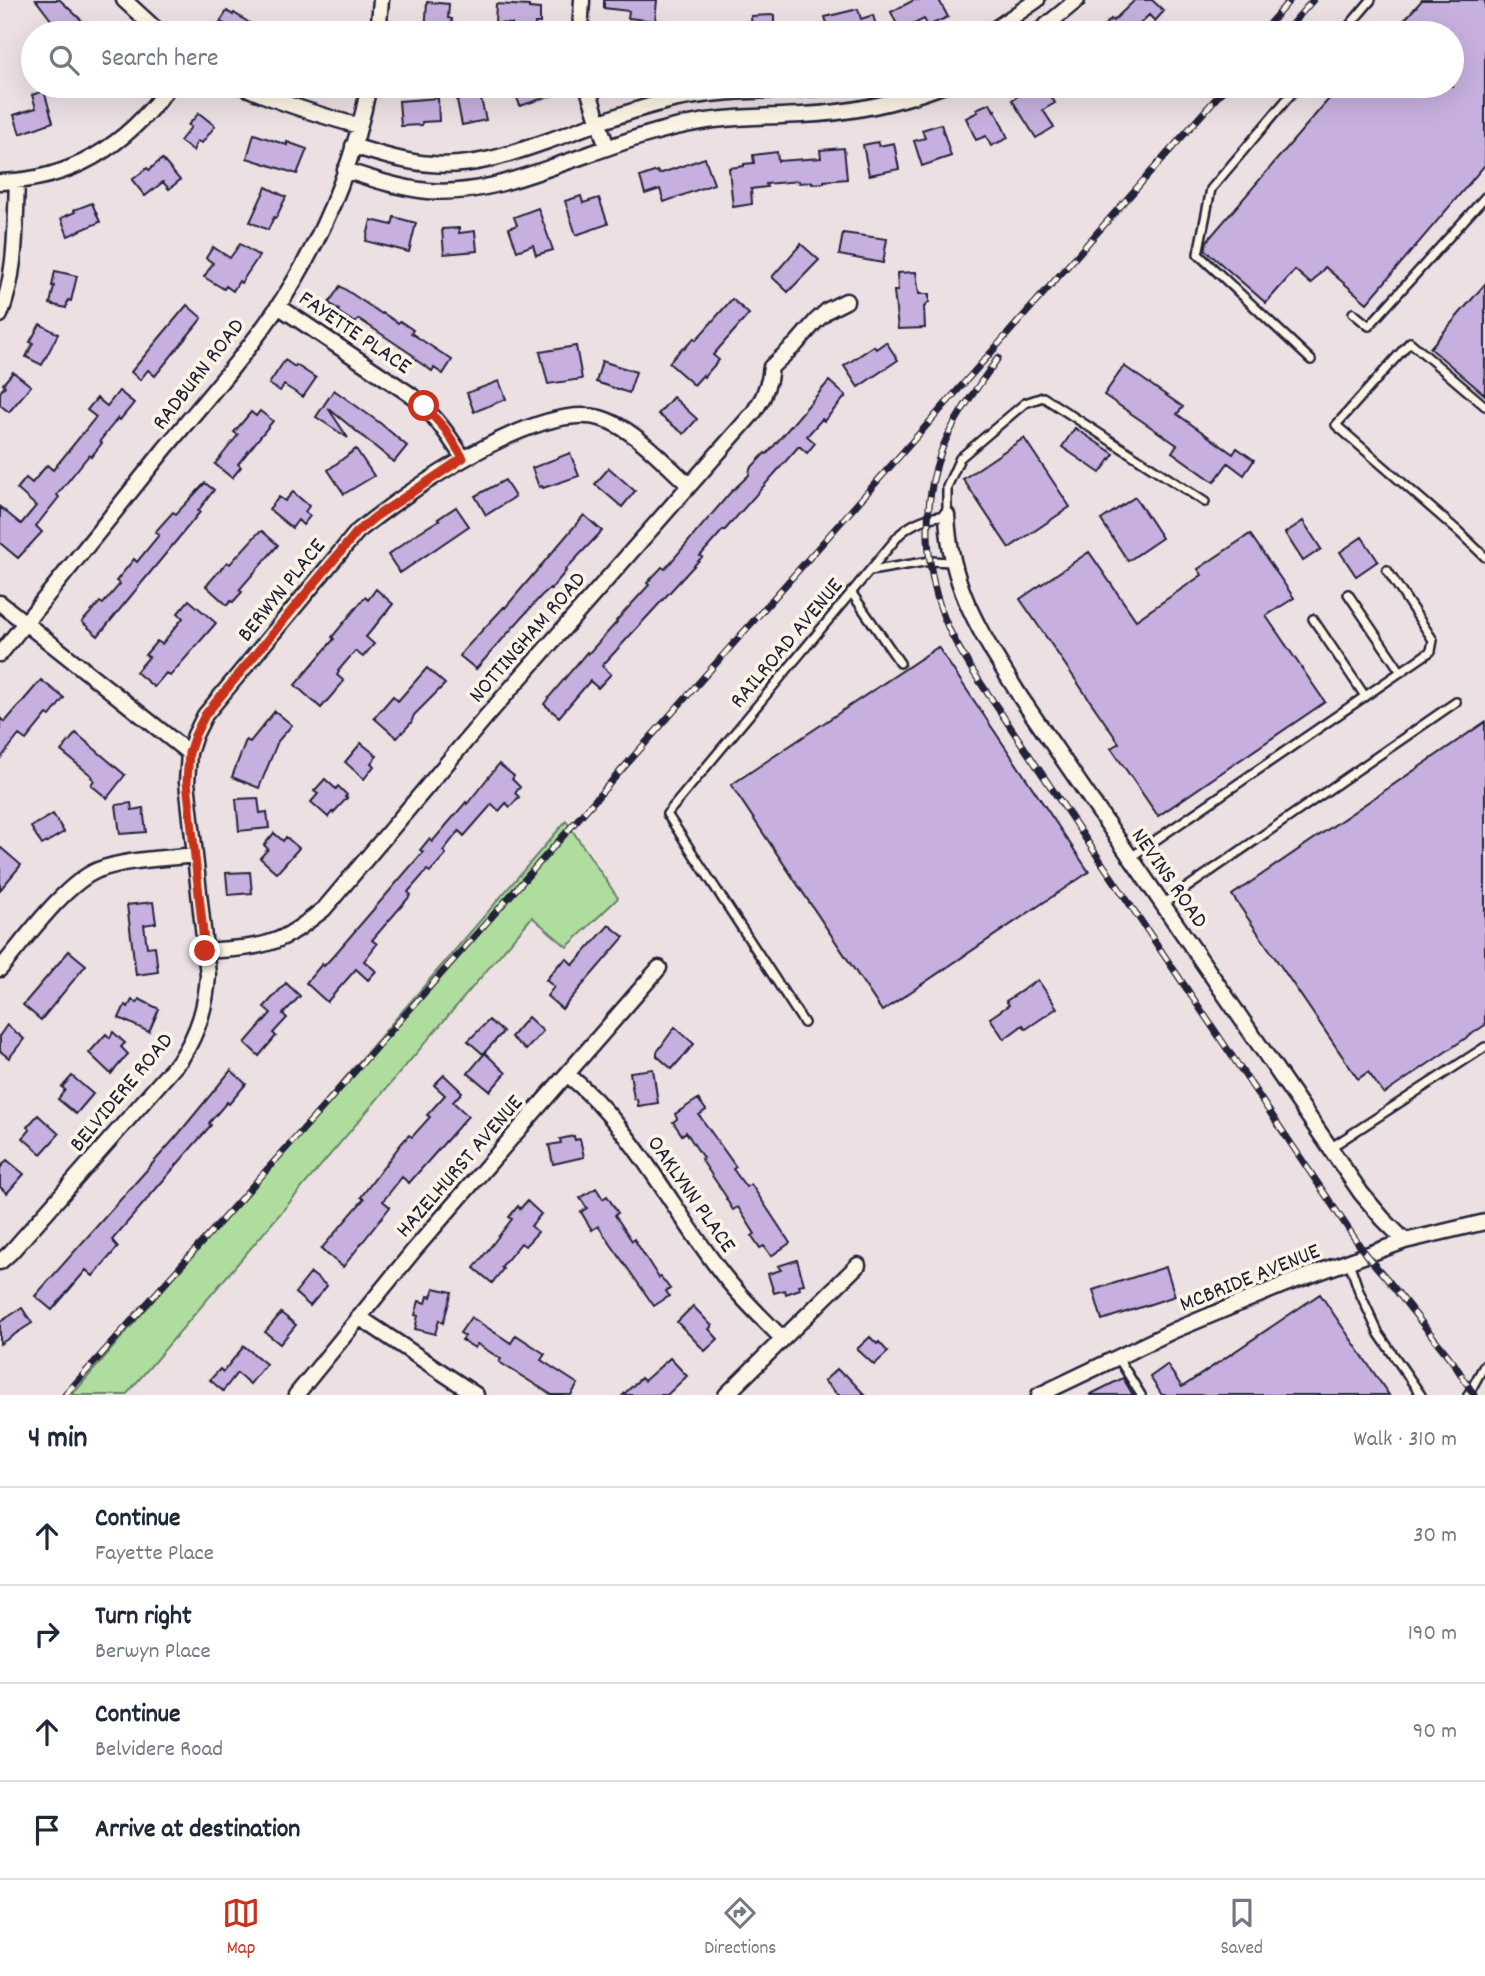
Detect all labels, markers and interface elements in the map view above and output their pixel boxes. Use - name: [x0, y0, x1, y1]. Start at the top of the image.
- search box: [21, 21, 1464, 98]
- icon: search: [45, 41, 83, 79]
- text: Search here: [101, 41, 219, 78]
- street label: FAYETTE PLACE: [291, 284, 418, 384]
- street label: RADBURN ROAD: [145, 312, 254, 438]
- route start: [408, 390, 439, 421]
- street label: BERWYN PLACE: [231, 532, 335, 650]
- street label: NOTTINGHAM ROAD: [462, 565, 595, 711]
- street label: RAILROAD AVENUE: [723, 571, 853, 717]
- street label: NEVINS ROAD: [1121, 822, 1215, 936]
- route end: [189, 935, 220, 966]
- street label: BELVIDERE ROAD: [63, 1026, 183, 1160]
- street label: HAZELHURST AVENUE: [389, 1088, 532, 1246]
- street label: OAKLYNN PLACE: [637, 1130, 743, 1261]
- street label: MCBRIDE AVENUE: [1175, 1236, 1326, 1322]
- text: 4 min: [28, 1419, 87, 1462]
- text: Walk · 310 m: [1353, 1424, 1457, 1457]
- text: Continue: [95, 1501, 180, 1538]
- icon: ahead: [28, 1517, 66, 1555]
- text: 30 m: [1413, 1520, 1457, 1553]
- text: Fayette Place: [95, 1538, 214, 1571]
- text: Turn right: [95, 1599, 192, 1636]
- icon: right: [28, 1615, 66, 1653]
- text: 190 m: [1408, 1618, 1457, 1651]
- text: Berwyn Place: [95, 1636, 211, 1669]
- text: Continue: [95, 1697, 180, 1734]
- icon: ahead: [28, 1713, 66, 1751]
- text: 90 m: [1413, 1716, 1457, 1749]
- text: Belvidere Road: [95, 1734, 223, 1767]
- icon: arrive: [28, 1811, 66, 1849]
- text: Arrive at destination: [95, 1812, 300, 1849]
- tab: Map: [222, 1894, 260, 1963]
- tab: Directions: [704, 1894, 776, 1963]
- tab: Saved: [1220, 1894, 1263, 1963]

